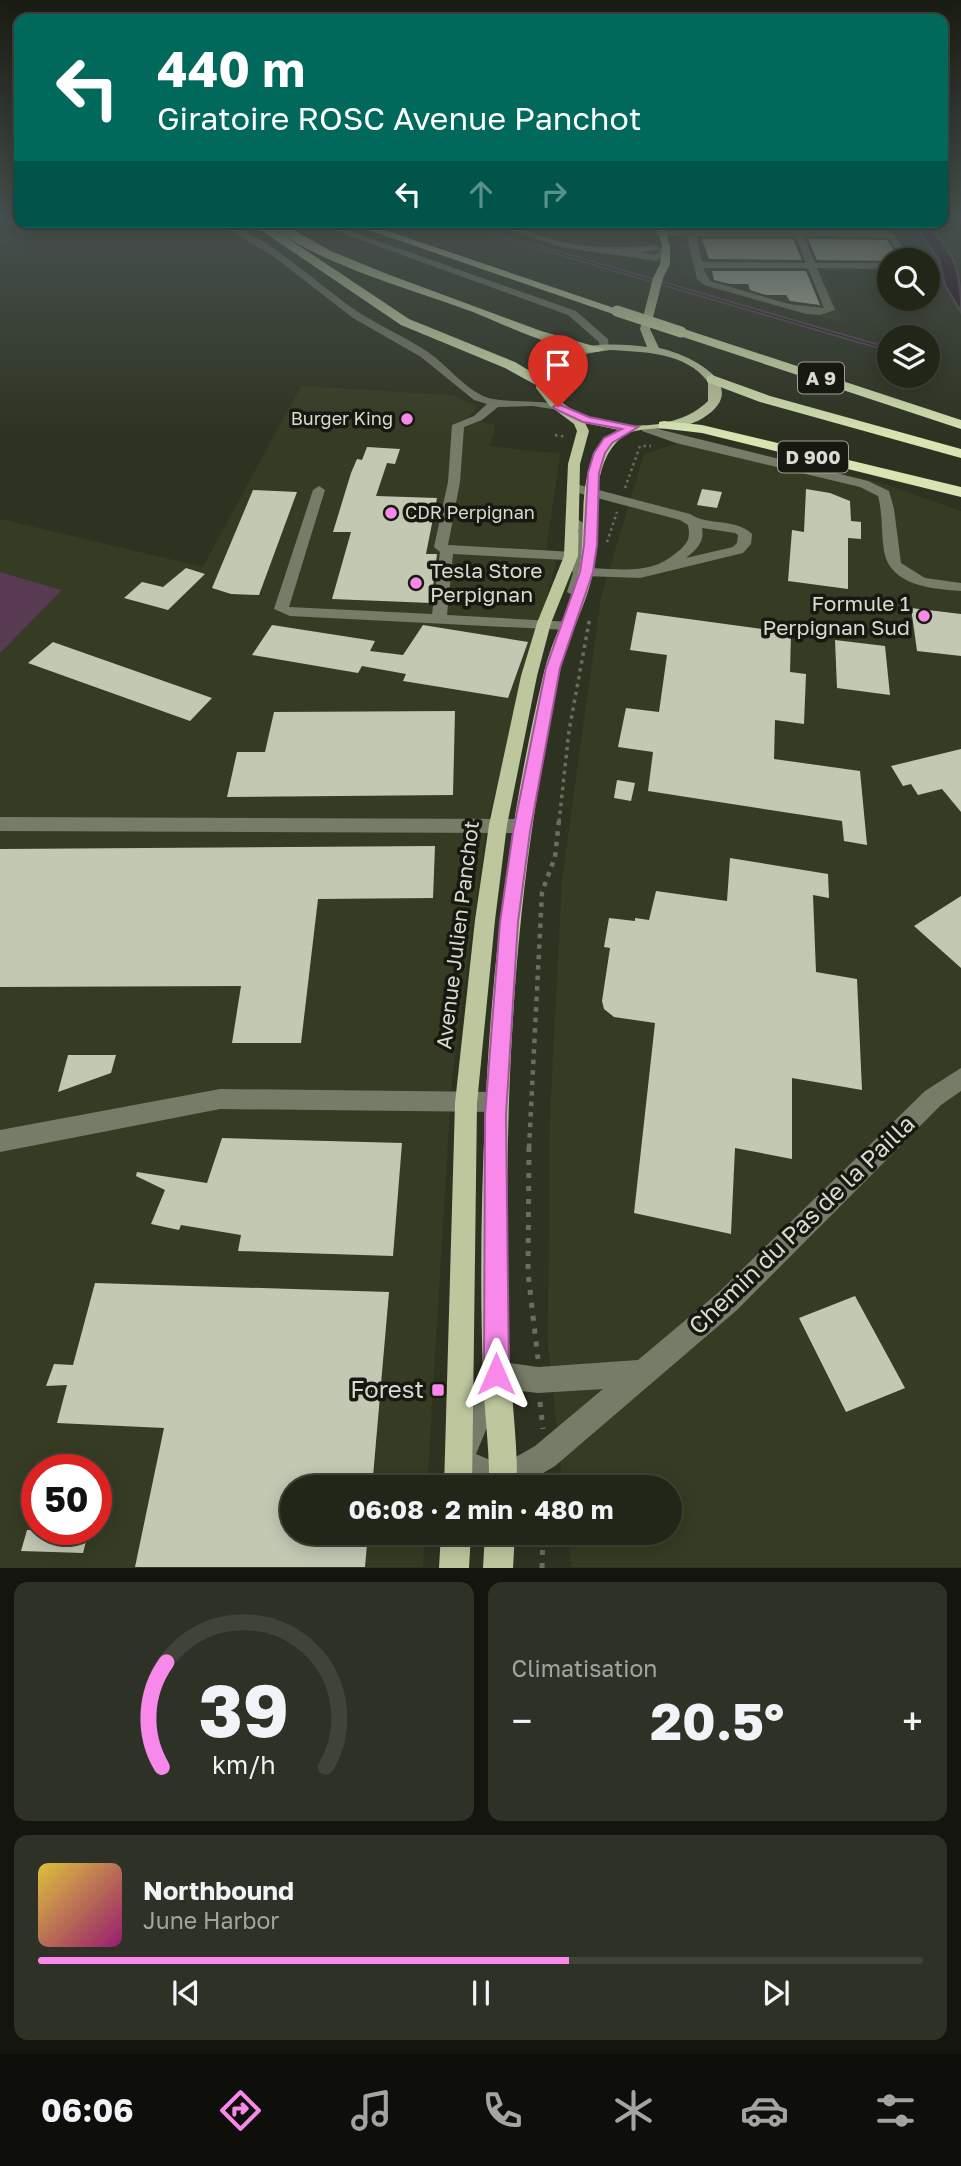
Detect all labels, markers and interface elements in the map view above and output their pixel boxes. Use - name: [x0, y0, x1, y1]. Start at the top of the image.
- text: 440 m: [157, 39, 305, 98]
- icon: left: [42, 42, 133, 133]
- text: Giratoire ROSC Avenue Panchot: [157, 99, 642, 137]
- icon: left: [389, 175, 427, 213]
- icon: ahead: [462, 175, 500, 213]
- icon: right: [535, 175, 573, 213]
- map controls: [877, 248, 940, 388]
- button: search: [877, 248, 940, 311]
- button: layers: [877, 325, 940, 388]
- pin: [528, 335, 588, 407]
- icon: arrive: [539, 346, 577, 384]
- road number: A 9: [798, 362, 844, 394]
- place label: Burger King: [291, 407, 393, 429]
- marker: Burger King: [399, 411, 415, 427]
- road number: D 900: [778, 442, 848, 472]
- place label: CDR Perpignan: [405, 501, 535, 523]
- marker: CDR Perpignan: [383, 505, 399, 521]
- place label: Tesla Store Perpignan: [430, 557, 542, 607]
- marker: Tesla Store Perpignan: [408, 575, 424, 591]
- place label: Formule 1 Perpignan Sud: [763, 590, 910, 640]
- marker: Formule 1 Perpignan Sud: [916, 608, 932, 624]
- street label: Avenue Julien Panchot: [430, 819, 484, 1051]
- street label: Chemin du Pas de la Pailla: [682, 1108, 920, 1340]
- position arrow: [459, 1337, 533, 1411]
- place label: Forest: [350, 1374, 424, 1403]
- marker: Forest: [430, 1382, 446, 1398]
- speed limit sign: 50: [21, 1454, 112, 1545]
- text: 06:08 · 2 min · 480 m: [349, 1494, 613, 1525]
- text: Climatisation: [512, 1654, 657, 1682]
- text: 39: [198, 1667, 289, 1754]
- text: 20.5°: [650, 1689, 784, 1751]
- text: −: [512, 1698, 532, 1743]
- text: +: [902, 1698, 923, 1743]
- text: km/h: [212, 1749, 276, 1780]
- text: Northbound: [143, 1875, 294, 1906]
- text: June Harbor: [143, 1906, 279, 1934]
- icon: previous: [167, 1974, 205, 2012]
- icon: pause: [462, 1974, 500, 2012]
- icon: next: [757, 1974, 795, 2012]
- icon: directions: [216, 2086, 265, 2135]
- icon: music: [347, 2086, 396, 2135]
- icon: phone: [478, 2086, 527, 2135]
- icon: climate: [609, 2086, 658, 2135]
- icon: car: [740, 2086, 789, 2135]
- icon: filters: [871, 2086, 920, 2135]
- text: 06:06: [41, 2091, 134, 2129]

